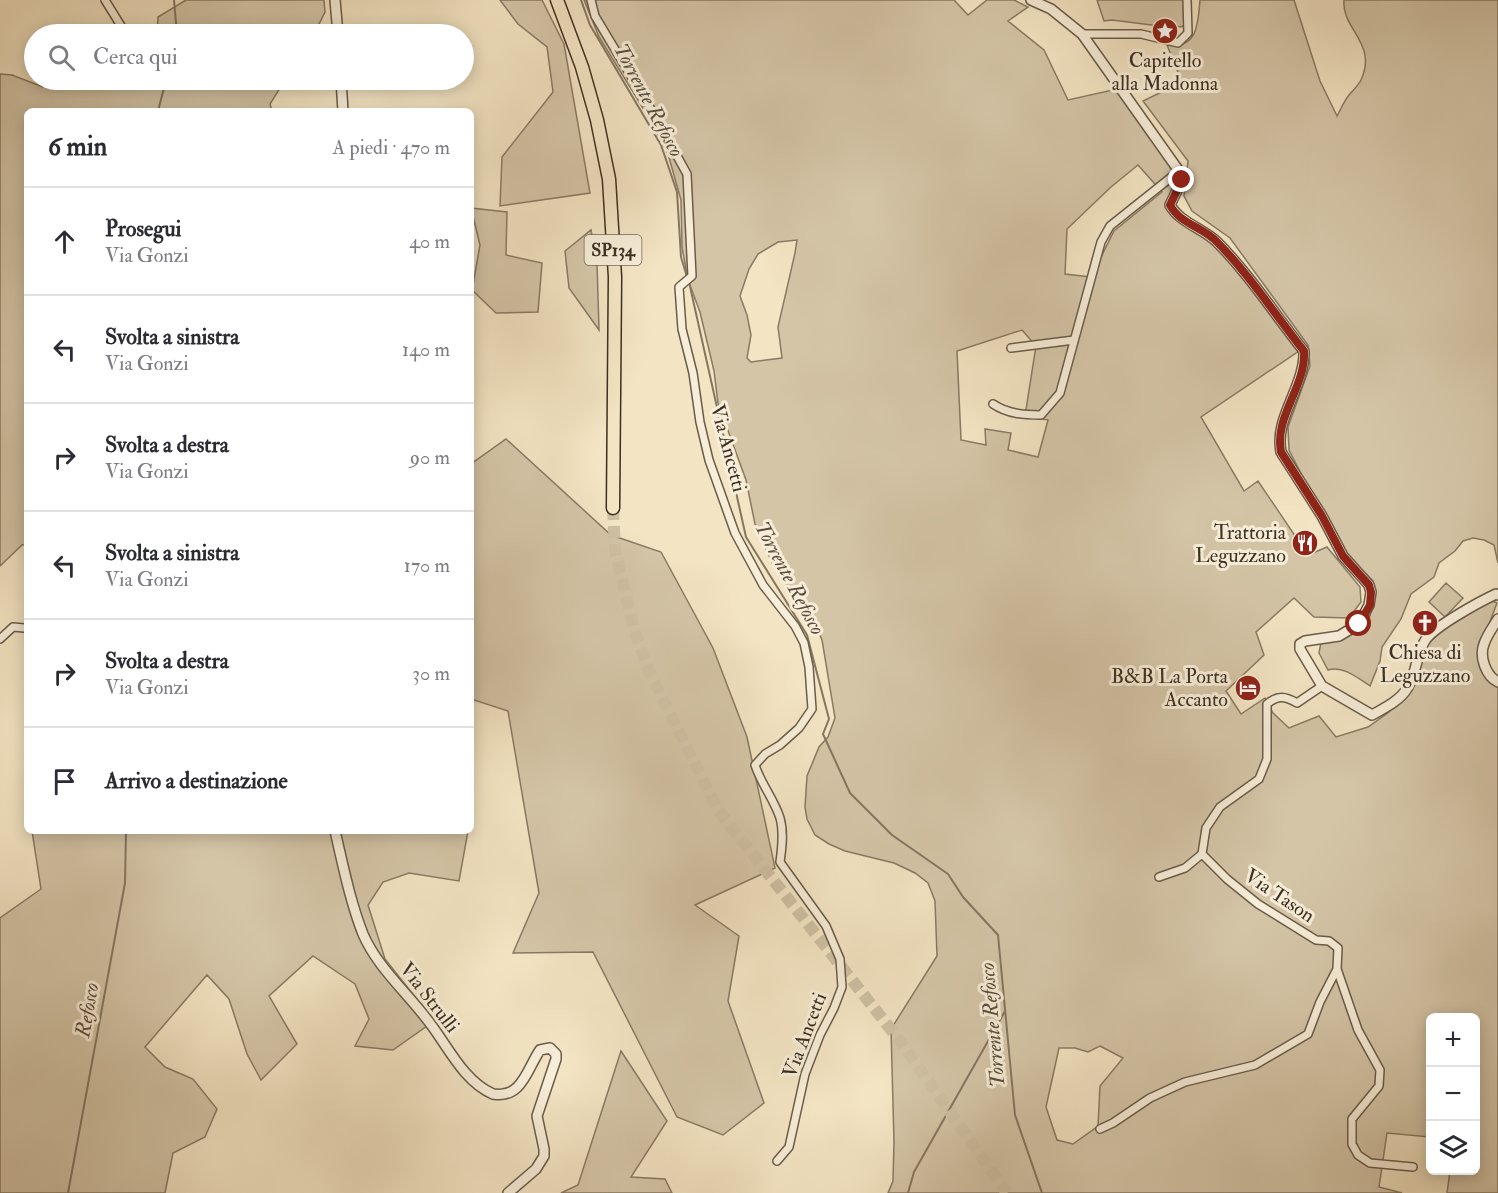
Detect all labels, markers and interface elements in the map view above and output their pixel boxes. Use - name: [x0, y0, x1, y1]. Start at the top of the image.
- place icon: Capitello alla Madonna: [1150, 16, 1180, 46]
- search box: [24, 24, 474, 90]
- water label: Torrente Refosco: [607, 39, 690, 162]
- icon: search: [45, 41, 78, 74]
- text: Cerca qui: [93, 43, 178, 71]
- place label: Capitello alla Madonna: [1112, 48, 1219, 96]
- text: 6 min: [48, 131, 107, 163]
- text: A piedi · 470 m: [333, 135, 450, 160]
- route end: [1168, 166, 1194, 192]
- text: Prosegui: [105, 215, 181, 243]
- icon: ahead: [48, 225, 81, 258]
- text: 40 m: [409, 229, 450, 254]
- road number: SP134: [584, 235, 642, 265]
- text: Via Gonzi: [105, 243, 189, 268]
- text: Svolta a sinistra: [105, 323, 239, 351]
- icon: left: [48, 333, 81, 366]
- text: 140 m: [402, 337, 450, 362]
- text: Via Gonzi: [105, 351, 189, 376]
- street label: Via Ancetti: [705, 402, 752, 495]
- text: Svolta a destra: [105, 431, 229, 459]
- icon: right: [48, 441, 81, 474]
- text: 90 m: [410, 445, 450, 470]
- text: Via Gonzi: [105, 459, 189, 484]
- water label: Torrente Refosco: [748, 517, 831, 640]
- place label: Trattoria Leguzzano: [1195, 520, 1287, 568]
- restaurant icon: Trattoria Leguzzano: [1290, 528, 1320, 558]
- text: Svolta a sinistra: [105, 539, 239, 567]
- icon: left: [48, 549, 81, 582]
- text: 170 m: [404, 553, 450, 578]
- text: Via Gonzi: [105, 567, 189, 592]
- church icon: Chiesa di Leguzzano: [1410, 608, 1440, 638]
- route start: [1345, 610, 1371, 636]
- place label: Chiesa di Leguzzano: [1380, 640, 1470, 688]
- text: Svolta a destra: [105, 647, 229, 675]
- icon: right: [48, 657, 81, 690]
- text: 30 m: [412, 661, 450, 686]
- place label: B&B La Porta Accanto: [1111, 664, 1229, 712]
- hotel icon: B&B La Porta Accanto: [1233, 673, 1263, 703]
- text: Via Gonzi: [105, 675, 189, 700]
- icon: arrive: [48, 765, 81, 798]
- text: Arrivo a destinazione: [105, 767, 288, 795]
- street label: Via Tason: [1240, 863, 1320, 928]
- street label: Via Strulli: [394, 957, 465, 1038]
- water label: Torrente Refosco: [974, 962, 1011, 1088]
- water label: Refosco: [69, 981, 106, 1040]
- street label: Via Ancetti: [777, 989, 832, 1081]
- map controls: [1426, 1013, 1480, 1175]
- button: +: [1426, 1013, 1480, 1067]
- button: −: [1426, 1067, 1480, 1121]
- button: layers: [1426, 1121, 1480, 1175]

